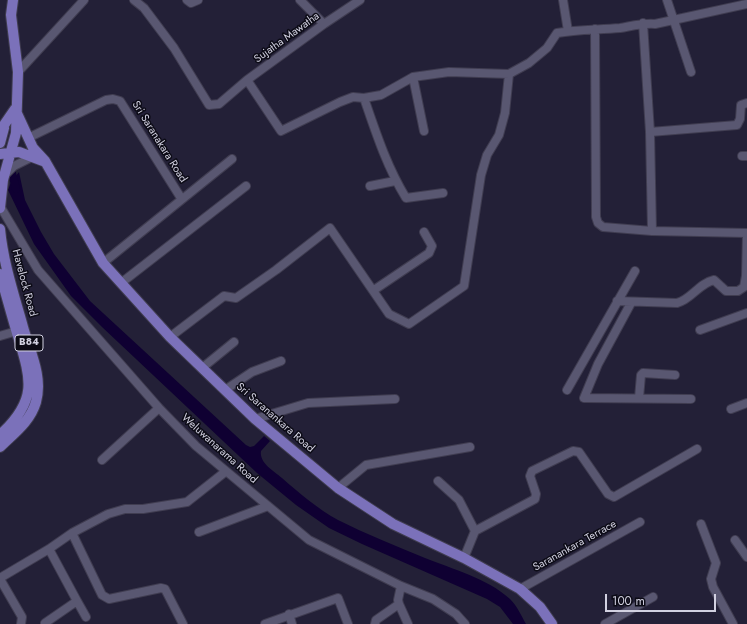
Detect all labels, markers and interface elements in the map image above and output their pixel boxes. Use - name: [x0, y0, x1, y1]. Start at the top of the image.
- street label: Sujatha Mawatha: [252, 10, 322, 66]
- street label: Sri Saranakara Road: [129, 99, 189, 185]
- street label: Havelock Road: [9, 248, 39, 318]
- road number: B84: [15, 335, 43, 351]
- street label: Sri Saranankara Road: [233, 380, 317, 456]
- street label: Weluwanarama Road: [178, 411, 260, 487]
- street label: Saranankara Terrace: [531, 518, 619, 574]
- scale bar: [607, 586, 718, 612]
- text: 100 m: [612, 592, 645, 610]

